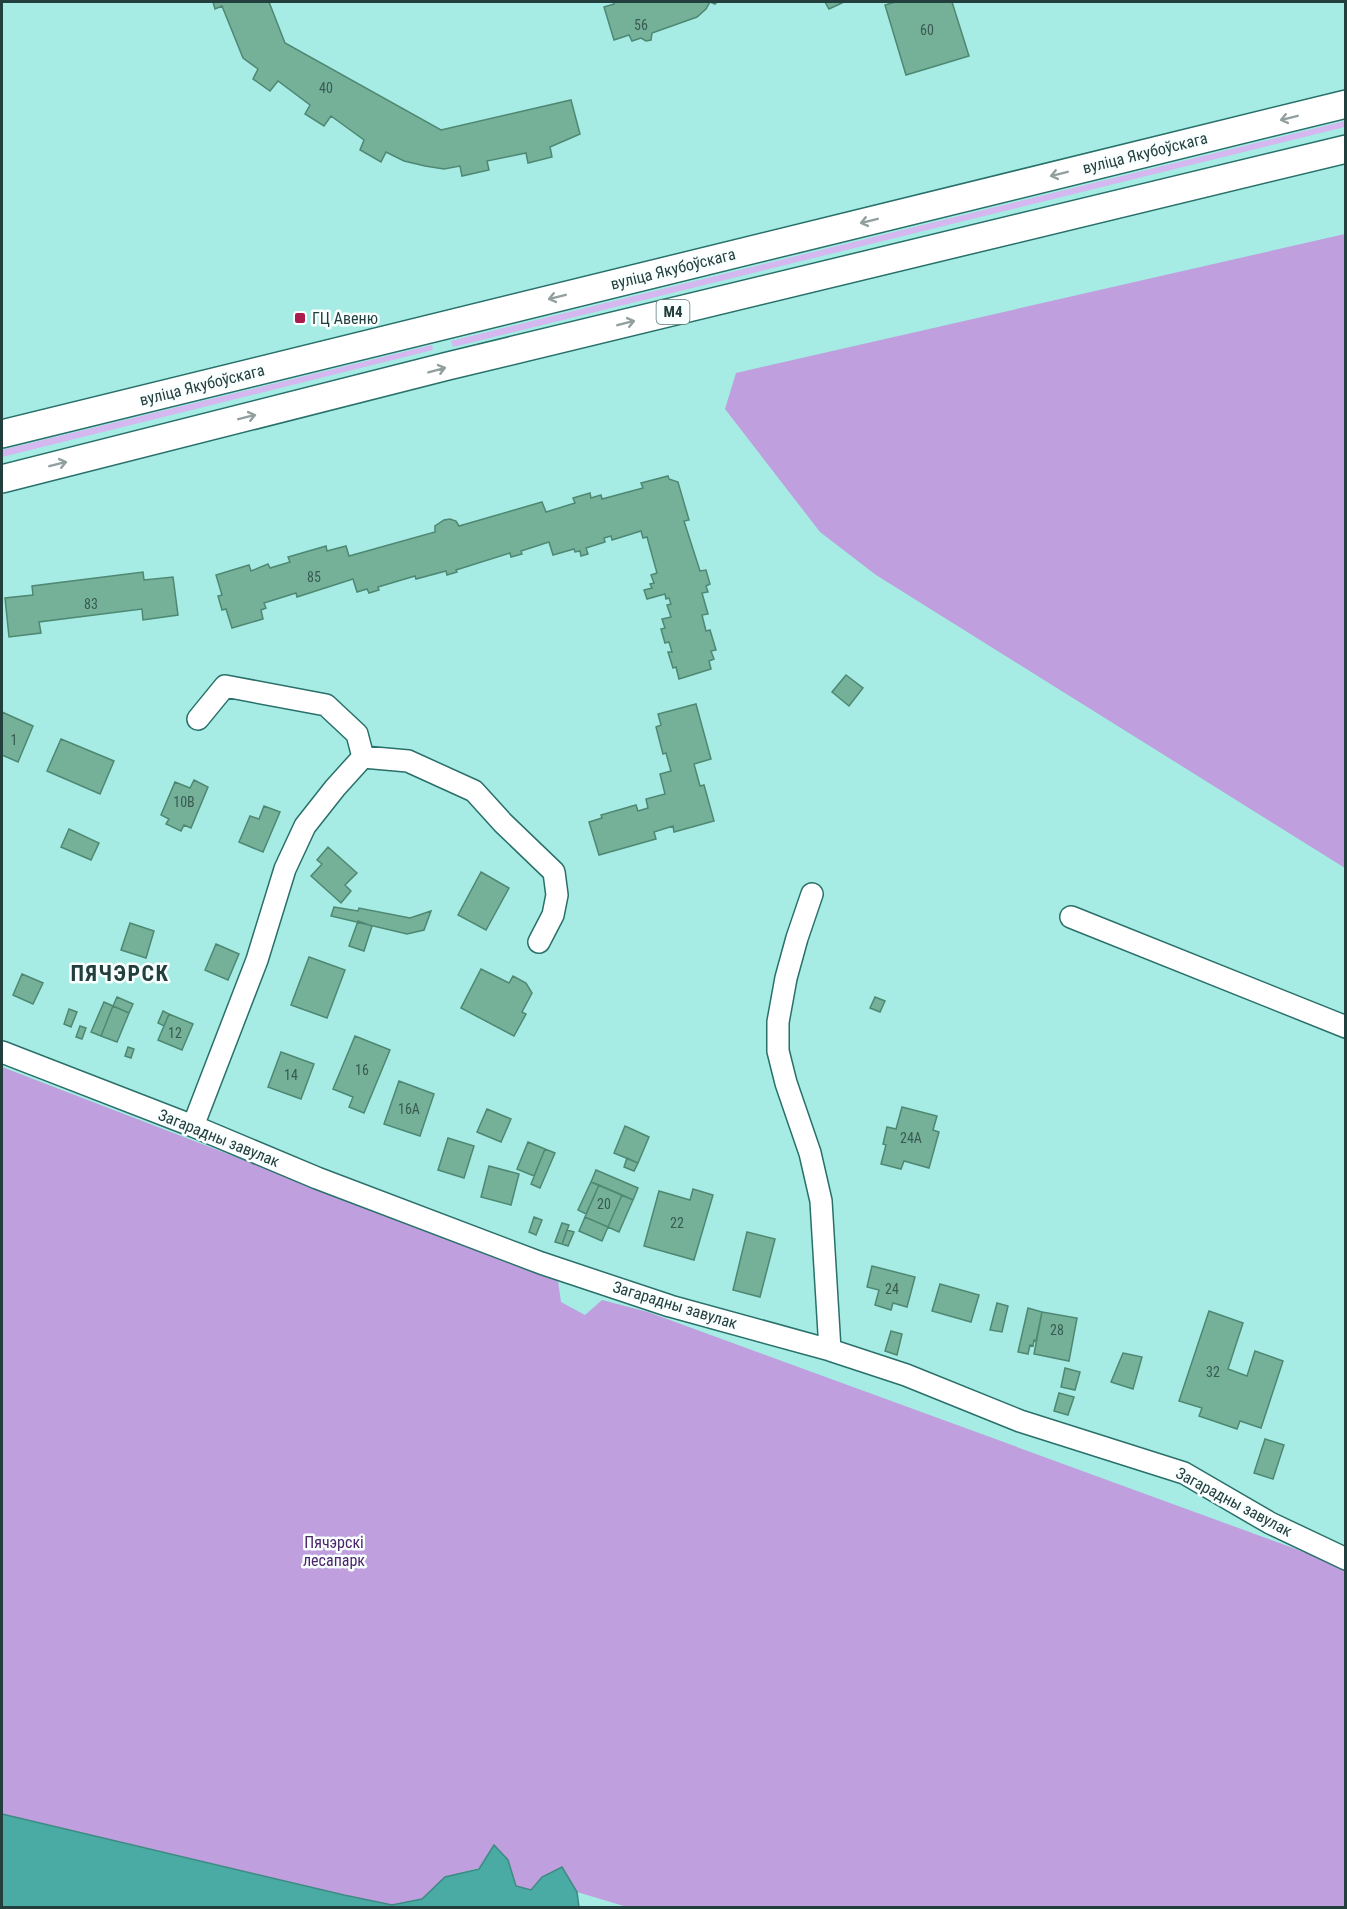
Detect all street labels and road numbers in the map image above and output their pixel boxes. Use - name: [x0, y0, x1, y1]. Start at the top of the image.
- street label: вуліца Якубоўскага: [1081, 128, 1209, 178]
- street label: вуліца Якубоўскага: [609, 244, 737, 294]
- road number: М4: [656, 300, 690, 324]
- street label: вуліца Якубоўскага: [138, 360, 266, 410]
- street label: Загарадны завулак: [156, 1105, 283, 1171]
- street label: Загарадны завулак: [611, 1277, 740, 1333]
- street label: Загарадны завулак: [1173, 1463, 1296, 1541]

